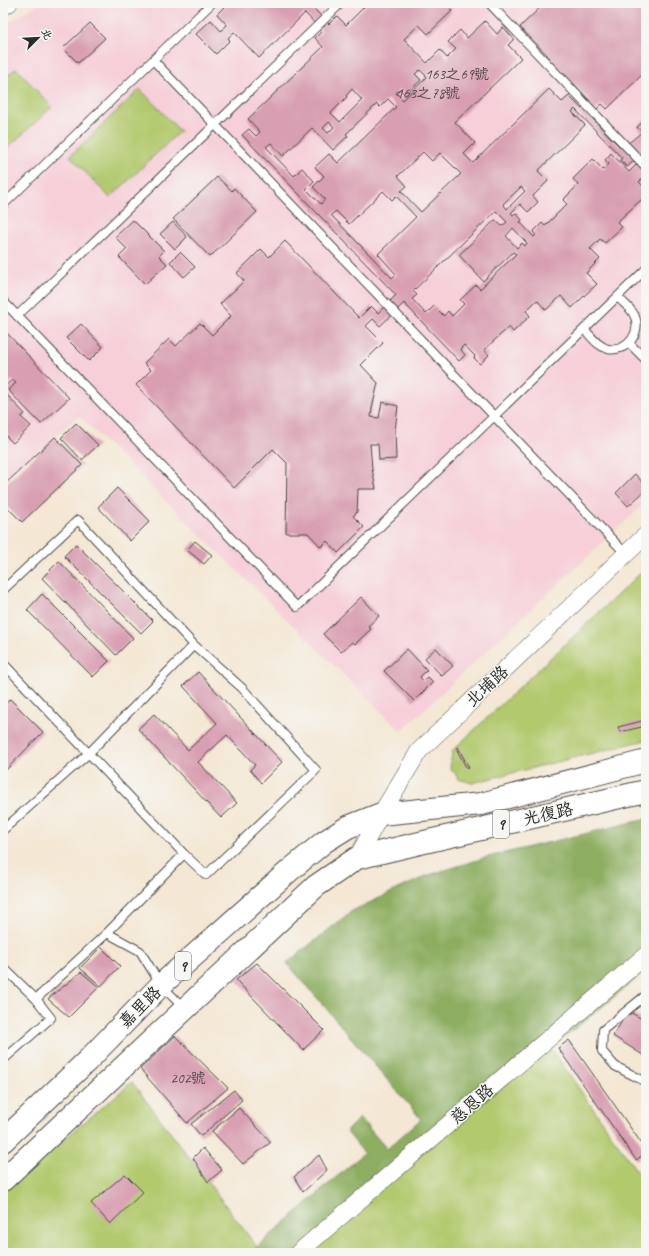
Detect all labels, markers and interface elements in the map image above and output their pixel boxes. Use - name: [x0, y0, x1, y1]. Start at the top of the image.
- north arrow: [18, 18, 58, 58]
- text: 北: [39, 26, 56, 42]
- house number: 163之69號: [425, 65, 489, 84]
- house number: 163之78號: [396, 84, 460, 103]
- street label: 北埔路: [461, 661, 513, 711]
- street label: 光復路: [521, 798, 575, 830]
- road number: 9: [493, 810, 509, 838]
- road number: 9: [175, 952, 191, 980]
- street label: 嘉里路: [115, 982, 165, 1032]
- house number: 202號: [170, 1069, 206, 1088]
- street label: 慈恩路: [446, 1079, 498, 1129]

